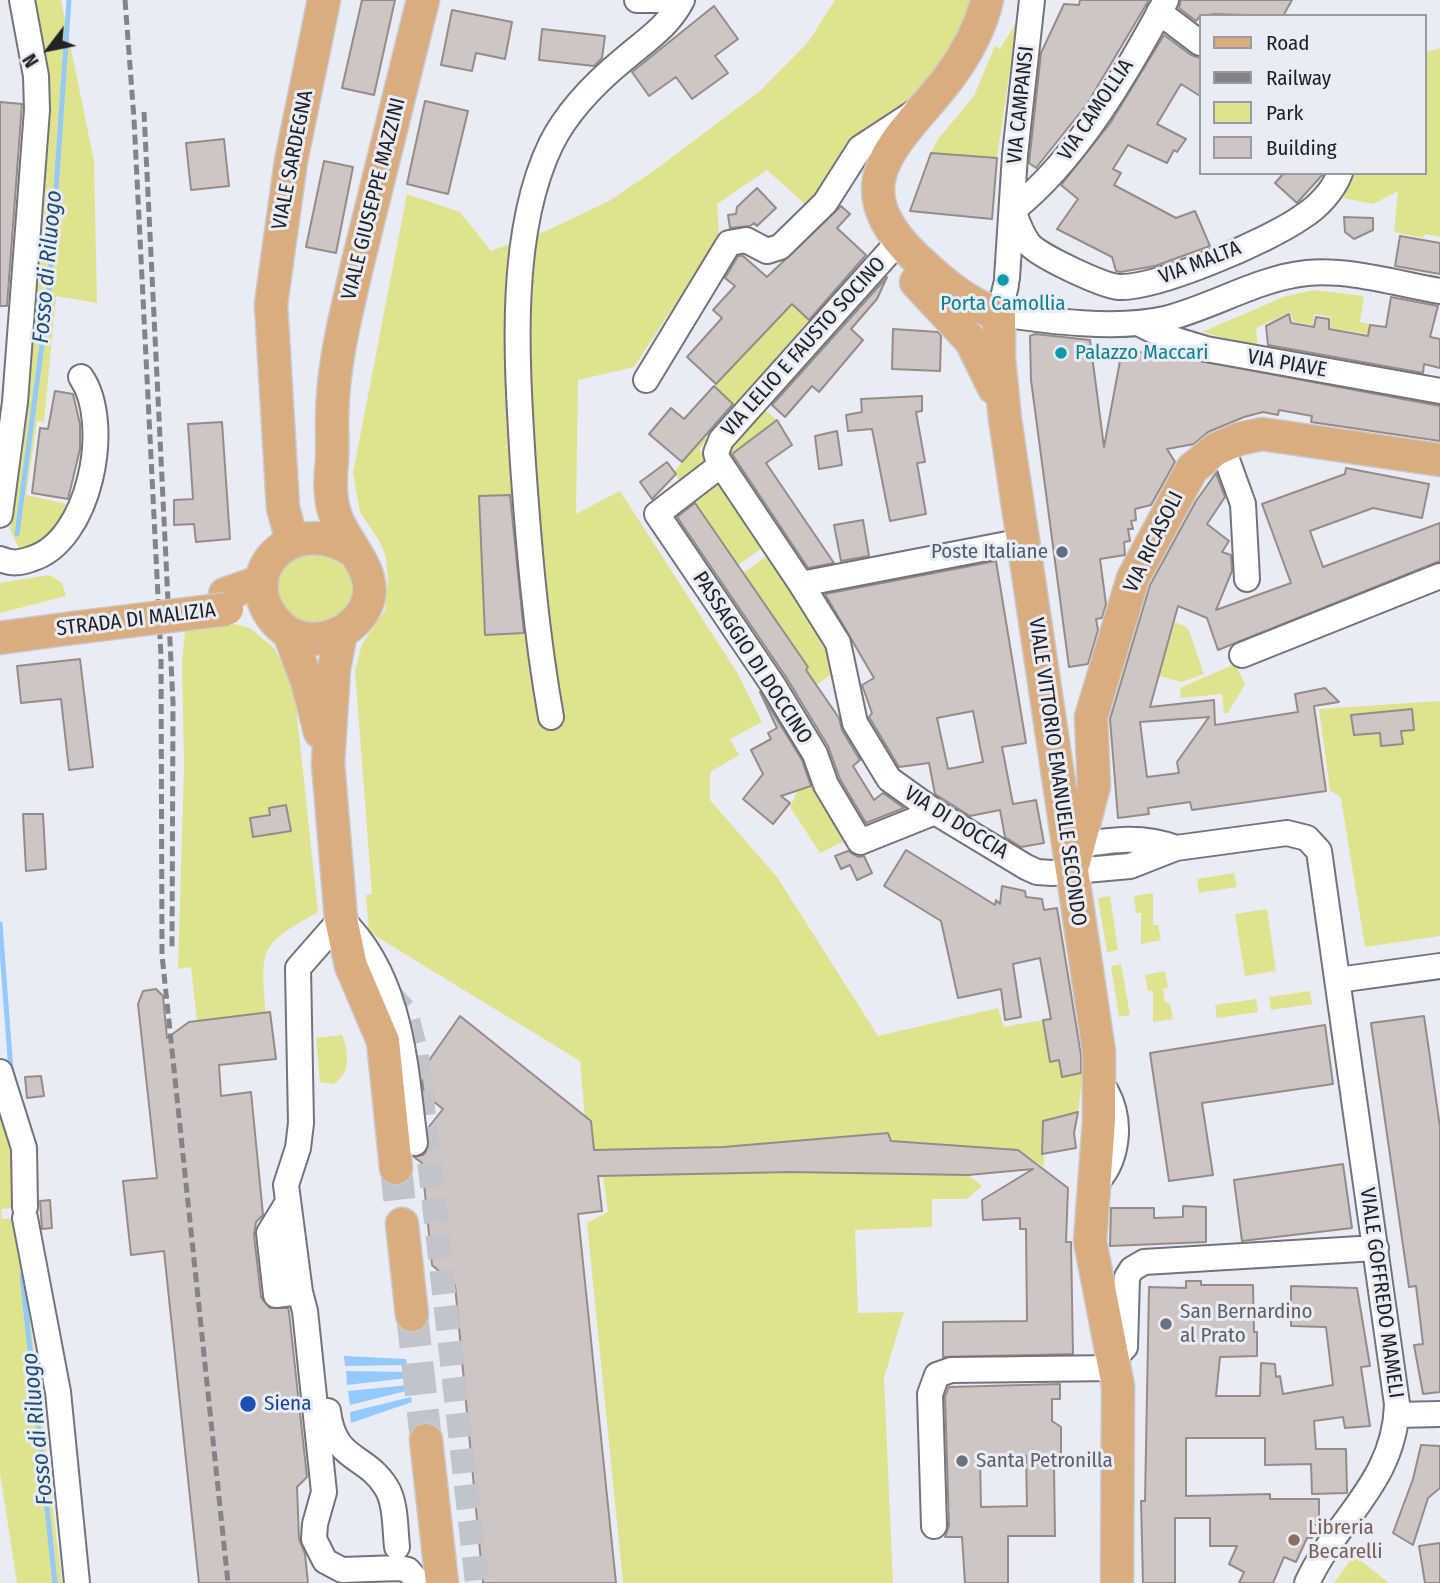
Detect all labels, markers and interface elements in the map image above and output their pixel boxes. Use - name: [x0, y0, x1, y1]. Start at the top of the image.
- north arrow: [14, 14, 84, 84]
- legend: [1198, 14, 1426, 175]
- text: Road: [1266, 30, 1310, 56]
- street label: VIA CAMPANSI: [1002, 45, 1040, 165]
- text: N: [18, 49, 44, 71]
- street label: VIA CAMOLLIA: [1053, 54, 1139, 166]
- text: Railway: [1266, 65, 1331, 91]
- street label: VIALE SARDEGNA: [267, 88, 319, 232]
- street label: VIALE GIUSEPPE MAZZINI: [337, 95, 411, 303]
- text: Park: [1266, 100, 1303, 126]
- text: Building: [1266, 135, 1337, 161]
- water label: Fosso di Riluogo: [28, 189, 68, 345]
- street label: VIA MALTA: [1156, 236, 1244, 290]
- street label: VIA LELIO E FAUSTO SOCINO: [717, 252, 891, 442]
- marker: Porta Camollia: [995, 272, 1011, 288]
- place label: Porta Camollia: [940, 291, 1066, 317]
- place label: Palazzo Maccari: [1075, 340, 1209, 366]
- marker: Palazzo Maccari: [1053, 345, 1069, 361]
- street label: VIA PIAVE: [1245, 345, 1329, 383]
- street label: VIA RICASOLI: [1119, 487, 1189, 597]
- place label: Poste Italiane: [931, 539, 1048, 565]
- marker: Poste Italiane: [1054, 544, 1070, 560]
- street label: PASSAGGIO DI DOCCINO: [687, 567, 817, 749]
- street label: STRADA DI MALIZIA: [55, 598, 217, 642]
- street label: VIALE VITTORIO EMANUELE SECONDO: [1023, 616, 1091, 928]
- street label: VIA DI DOCCIA: [899, 781, 1013, 865]
- street label: VIALE GOFFREDO MAMELI: [1354, 1186, 1408, 1400]
- place label: San Bernardino al Prato: [1180, 1299, 1313, 1349]
- marker: San Bernardino al Prato: [1158, 1316, 1174, 1332]
- water label: Fosso di Riluogo: [16, 1351, 60, 1507]
- place label: Siena: [264, 1391, 311, 1417]
- marker: Siena: [238, 1394, 258, 1414]
- place label: Santa Petronilla: [976, 1448, 1113, 1474]
- marker: Santa Petronilla: [954, 1453, 970, 1469]
- place label: Libreria Becarelli: [1308, 1515, 1382, 1565]
- marker: Libreria Becarelli: [1286, 1532, 1302, 1548]

